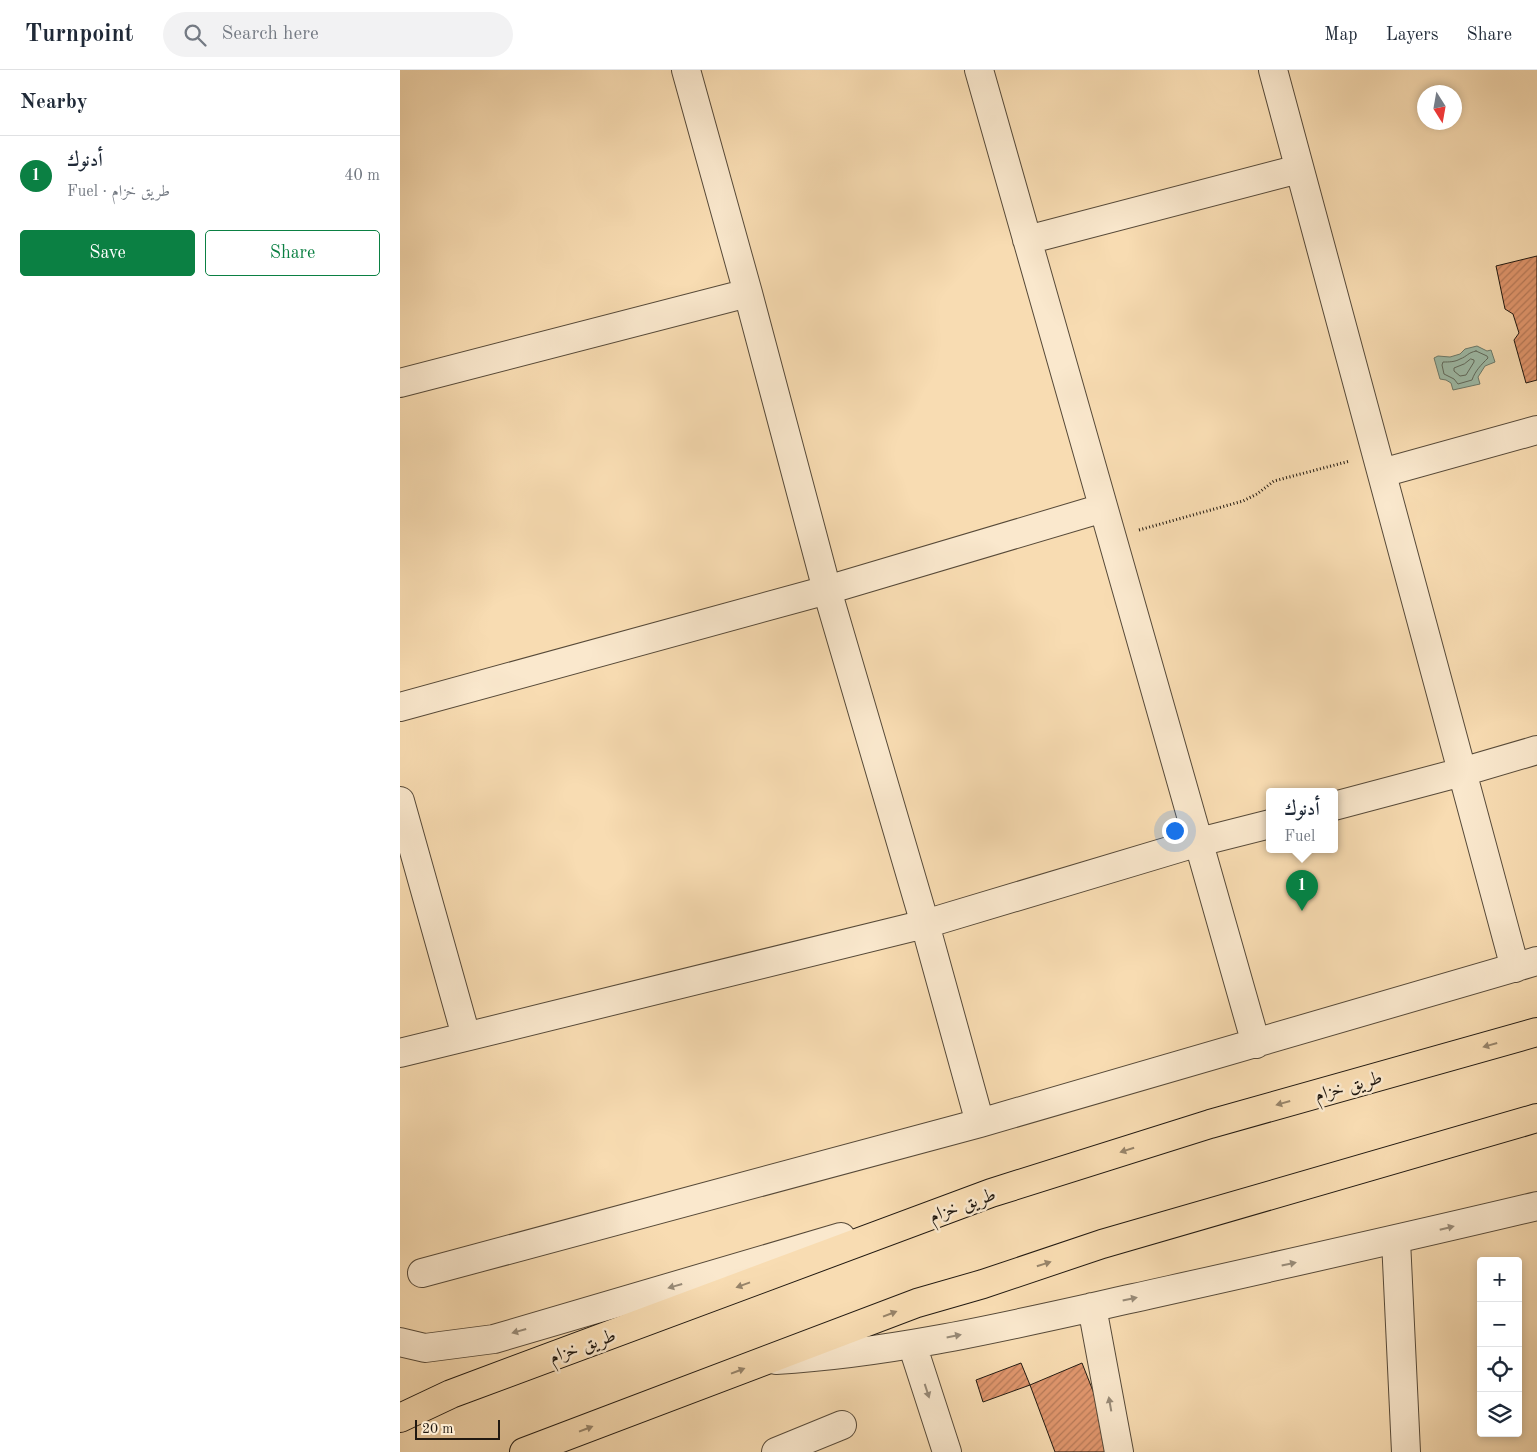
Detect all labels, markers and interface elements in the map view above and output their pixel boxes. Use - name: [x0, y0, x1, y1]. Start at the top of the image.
- search box: [163, 12, 513, 57]
- icon: search: [181, 21, 209, 49]
- text: Turnpoint: [25, 23, 133, 47]
- text: Search here: [221, 25, 319, 44]
- text: Map: [1324, 26, 1358, 44]
- text: Layers: [1386, 26, 1438, 44]
- text: Share: [1466, 26, 1512, 44]
- north arrow: [1417, 85, 1462, 130]
- text: Nearby: [20, 92, 88, 113]
- text: أدنوك: [67, 152, 103, 171]
- text: 1: [31, 168, 41, 184]
- text: 40 m: [344, 168, 380, 184]
- text: Fuel · طريق خزام: [67, 184, 170, 200]
- button: Save: [20, 230, 195, 276]
- button: Share: [205, 230, 380, 276]
- popup: [1266, 788, 1338, 853]
- text: أدنوك: [1284, 801, 1320, 820]
- your location: [1162, 818, 1188, 844]
- text: Fuel: [1284, 829, 1315, 845]
- pin: 1: [1286, 870, 1318, 911]
- one-way arrow: [1482, 1041, 1498, 1049]
- street label: طريق خزام: [1313, 1069, 1386, 1111]
- one-way arrow: [1276, 1099, 1291, 1107]
- one-way arrow: [1120, 1146, 1135, 1154]
- street label: طريق خزام: [927, 1186, 1000, 1232]
- one-way arrow: [1440, 1223, 1455, 1231]
- map controls: [1477, 1257, 1522, 1437]
- button: +: [1477, 1257, 1522, 1302]
- one-way arrow: [1037, 1259, 1052, 1267]
- one-way arrow: [1281, 1260, 1296, 1268]
- one-way arrow: [735, 1281, 750, 1289]
- one-way arrow: [668, 1282, 683, 1290]
- one-way arrow: [1123, 1295, 1138, 1303]
- button: −: [1477, 1302, 1522, 1347]
- one-way arrow: [883, 1310, 898, 1318]
- street label: طريق خزام: [547, 1327, 620, 1373]
- one-way arrow: [512, 1328, 527, 1336]
- one-way arrow: [947, 1332, 962, 1340]
- button: locate: [1477, 1347, 1522, 1392]
- one-way arrow: [731, 1367, 746, 1375]
- one-way arrow: [924, 1383, 931, 1398]
- button: layers: [1477, 1392, 1522, 1437]
- one-way arrow: [1105, 1396, 1113, 1412]
- scale bar: [415, 1417, 500, 1440]
- text: 20 m: [422, 1422, 453, 1436]
- one-way arrow: [579, 1425, 594, 1433]

